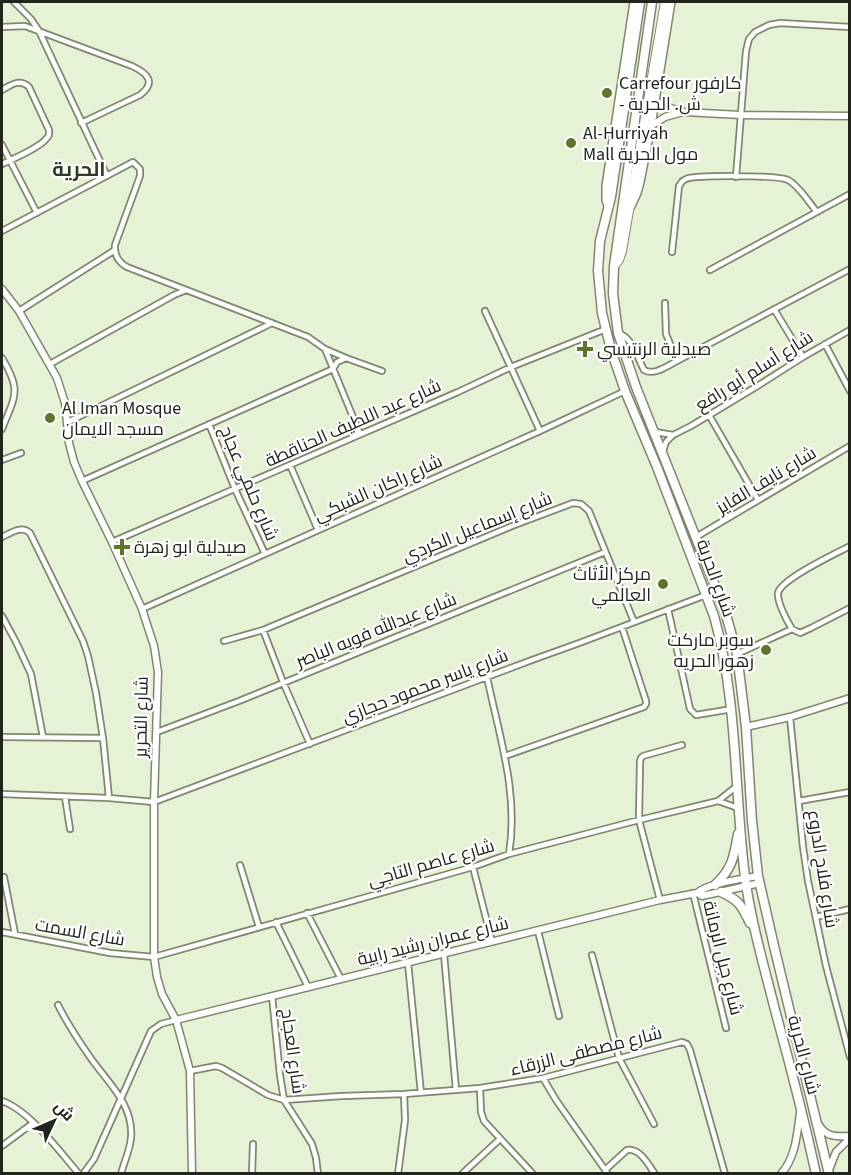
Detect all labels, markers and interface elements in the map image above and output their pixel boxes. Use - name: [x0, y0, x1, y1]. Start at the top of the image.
- place label: Carrefour كارفور - ش. الحرية: [619, 71, 741, 117]
- marker: Carrefour كارفور - ش. الحرية: [600, 86, 614, 100]
- place label: ِAl-Hurriyah Mall مول الحرية: [583, 121, 698, 167]
- marker: ِAl-Hurriyah Mall مول الحرية: [564, 136, 578, 150]
- district label: الحرية: [52, 156, 106, 184]
- street label: شارع أسلم أبو رافع: [691, 325, 818, 418]
- place label: صيدلية الرنتيسي: [597, 337, 711, 362]
- marker: صيدلية الرنتيسي: [578, 342, 592, 356]
- street label: شارع عبد اللطيف الحناقطة: [261, 373, 445, 474]
- place label: Al Iman Mosque مسجد الايمان: [62, 396, 181, 442]
- marker: Al Iman Mosque مسجد الايمان: [43, 411, 57, 425]
- street label: شارع حلمي عجاج: [212, 422, 284, 545]
- street label: شارع نايف الفايز: [711, 441, 821, 521]
- street label: شارع راكان الشبكي: [310, 449, 447, 529]
- street label: شارع إسماعيل الكردي: [398, 486, 556, 570]
- place label: صيدلية ابو زهرة: [134, 535, 247, 560]
- street label: شارع الحرية: [690, 536, 741, 621]
- marker: صيدلية ابو زهرة: [115, 540, 129, 554]
- place label: مركز الأثاث العالمي: [573, 562, 651, 609]
- marker: مركز الأثاث العالمي: [656, 577, 670, 591]
- street label: شارع عبدالله فويه الباصر: [291, 587, 460, 675]
- place label: سوبر ماركت زهور الحريه: [667, 628, 754, 674]
- street label: شارع ياسر محمود حجازي: [338, 643, 512, 731]
- marker: سوبر ماركت زهور الحريه: [759, 643, 773, 657]
- street label: شارع التحرير: [128, 676, 155, 759]
- street label: شارع فلاح الدروع: [801, 808, 844, 930]
- street label: شارع عاصم التاجي: [365, 833, 498, 895]
- street label: شارع جبل الرمانة: [696, 898, 749, 1018]
- street label: شارع عمران رشيد رابية: [355, 911, 512, 972]
- street label: شارع السمت: [33, 912, 127, 953]
- street label: شارع العجاج: [274, 1007, 311, 1096]
- street label: شارع الحرية: [781, 1013, 826, 1098]
- street label: شارع مصطفى الزرقاء: [507, 1021, 665, 1082]
- north arrow: [24, 1091, 84, 1151]
- text: ش: [49, 1096, 79, 1126]

